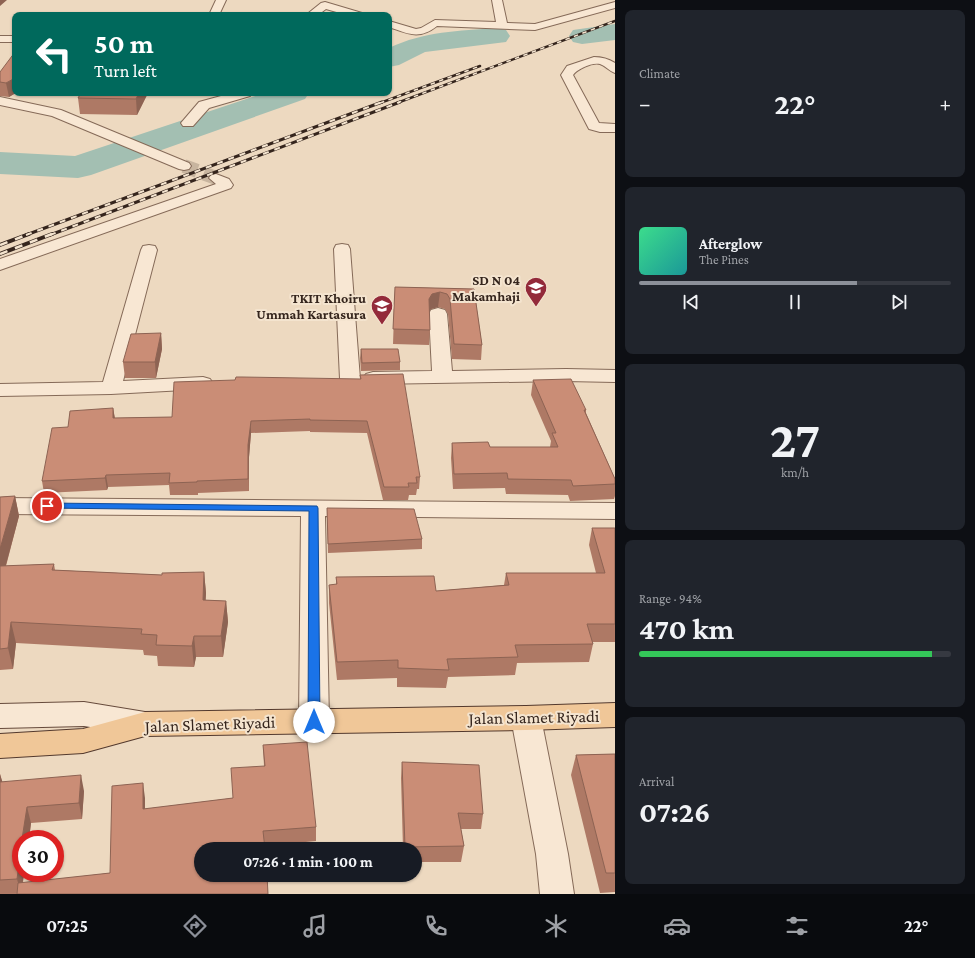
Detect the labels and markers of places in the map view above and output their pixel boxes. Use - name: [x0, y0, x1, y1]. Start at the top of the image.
- place label: SD N 04 Makamhaji: [452, 272, 520, 305]
- school or university icon: SD N 04 Makamhaji: [523, 275, 549, 308]
- place label: TKIT Khoiru Ummah Kartasura: [256, 290, 366, 322]
- school or university icon: TKIT Khoiru Ummah Kartasura: [369, 293, 395, 326]
- pin: [30, 489, 64, 523]

